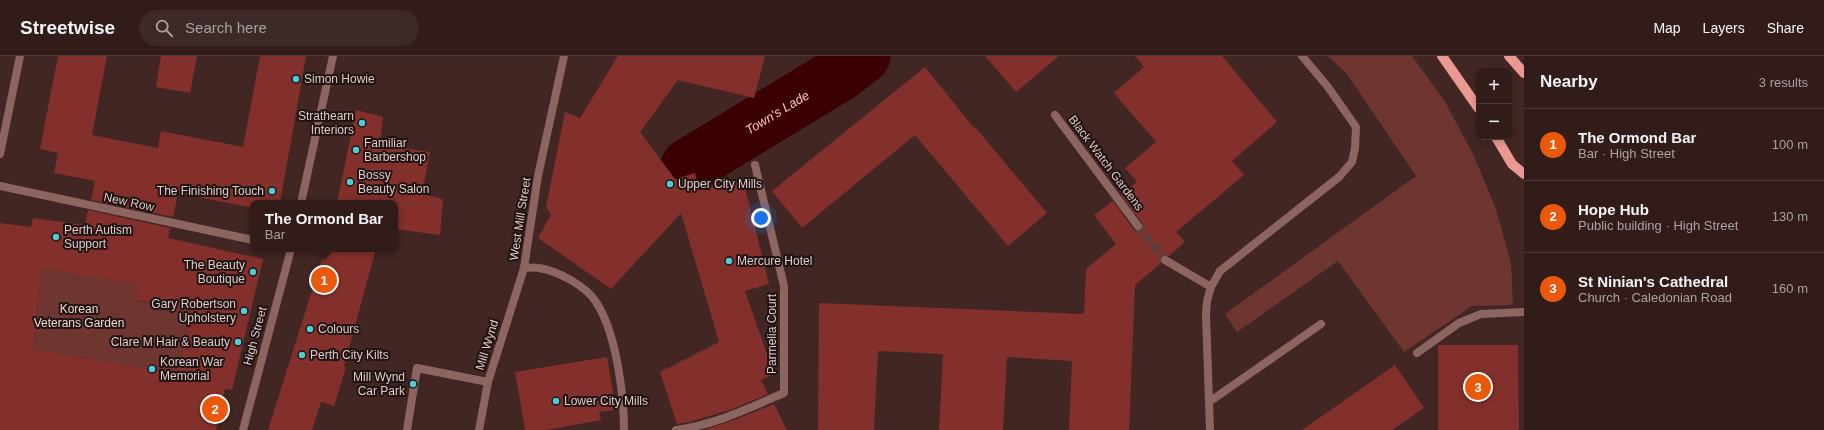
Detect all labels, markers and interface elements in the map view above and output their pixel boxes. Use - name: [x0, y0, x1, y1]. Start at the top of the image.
- search box: [139, 10, 419, 46]
- text: Streetwise: [20, 17, 115, 38]
- icon: search: [153, 17, 175, 39]
- text: Search here: [185, 19, 267, 36]
- text: Map: [1653, 20, 1681, 36]
- text: Layers: [1703, 20, 1745, 36]
- text: Share: [1767, 20, 1804, 36]
- map controls: [1476, 68, 1512, 140]
- button: +: [1476, 68, 1512, 104]
- place label: Simon Howie: [304, 72, 375, 86]
- text: Nearby: [1540, 72, 1598, 91]
- marker: Simon Howie: [291, 74, 301, 84]
- text: 3 results: [1759, 75, 1808, 90]
- water label: Town's Lade: [742, 87, 812, 137]
- button: −: [1476, 104, 1512, 140]
- place label: Strathearn Interiors: [298, 109, 354, 137]
- street label: Black Watch Gardens: [1066, 113, 1146, 213]
- marker: Strathearn Interiors: [357, 118, 367, 128]
- text: The Ormond Bar: [1578, 129, 1696, 146]
- place label: Familiar Barbershop: [364, 136, 426, 164]
- text: 1: [1549, 137, 1557, 152]
- text: 100 m: [1772, 137, 1808, 152]
- marker: Familiar Barbershop: [351, 145, 361, 155]
- text: Bar · High Street: [1578, 146, 1675, 161]
- place label: Bossy Beauty Salon: [358, 168, 429, 196]
- street label: West Mill Street: [507, 176, 534, 261]
- marker: Bossy Beauty Salon: [345, 177, 355, 187]
- place label: Upper City Mills: [678, 177, 762, 191]
- marker: Upper City Mills: [665, 179, 675, 189]
- place label: The Finishing Touch: [157, 184, 264, 198]
- marker: The Finishing Touch: [267, 186, 277, 196]
- street label: New Row: [102, 190, 156, 214]
- popup: [250, 200, 398, 252]
- text: Hope Hub: [1578, 201, 1649, 218]
- your location: [751, 208, 771, 228]
- text: 2: [1549, 209, 1557, 224]
- text: 130 m: [1772, 209, 1808, 224]
- text: The Ormond Bar: [265, 210, 383, 227]
- text: Public building · High Street: [1578, 218, 1738, 233]
- place label: Perth Autism Support: [64, 223, 132, 251]
- text: Bar: [265, 227, 285, 242]
- marker: Perth Autism Support: [51, 232, 61, 242]
- place label: Mercure Hotel: [737, 254, 812, 268]
- marker: Mercure Hotel: [724, 256, 734, 266]
- place label: The Beauty Boutique: [184, 258, 245, 286]
- pin: 1: [311, 265, 337, 295]
- marker: The Beauty Boutique: [248, 267, 258, 277]
- text: St Ninian's Cathedral: [1578, 273, 1728, 290]
- text: 3: [1549, 281, 1557, 296]
- text: 160 m: [1772, 281, 1808, 296]
- text: Church · Caledonian Road: [1578, 290, 1732, 305]
- street label: Parmelia Court: [765, 293, 779, 374]
- place label: Gary Robertson Upholstery: [151, 297, 236, 325]
- park label: Korean Veterans Garden: [34, 302, 124, 330]
- street label: High Street: [240, 305, 270, 367]
- marker: Gary Robertson Upholstery: [239, 306, 249, 316]
- street label: Mill Wynd: [473, 318, 501, 372]
- place label: Colours: [318, 322, 359, 336]
- marker: Colours: [305, 324, 315, 334]
- place label: Clare M Hair & Beauty: [111, 335, 230, 349]
- marker: Clare M Hair & Beauty: [233, 337, 243, 347]
- place label: Perth City Kilts: [310, 348, 389, 362]
- marker: Perth City Kilts: [297, 350, 307, 360]
- place label: Korean War Memorial: [160, 355, 224, 383]
- marker: Korean War Memorial: [147, 364, 157, 374]
- place label: Mill Wynd Car Park: [353, 370, 406, 398]
- pin: 3: [1465, 372, 1491, 402]
- marker: Mill Wynd Car Park: [408, 379, 418, 389]
- pin: 2: [202, 394, 228, 424]
- place label: Lower City Mills: [564, 394, 648, 408]
- marker: Lower City Mills: [551, 396, 561, 406]

